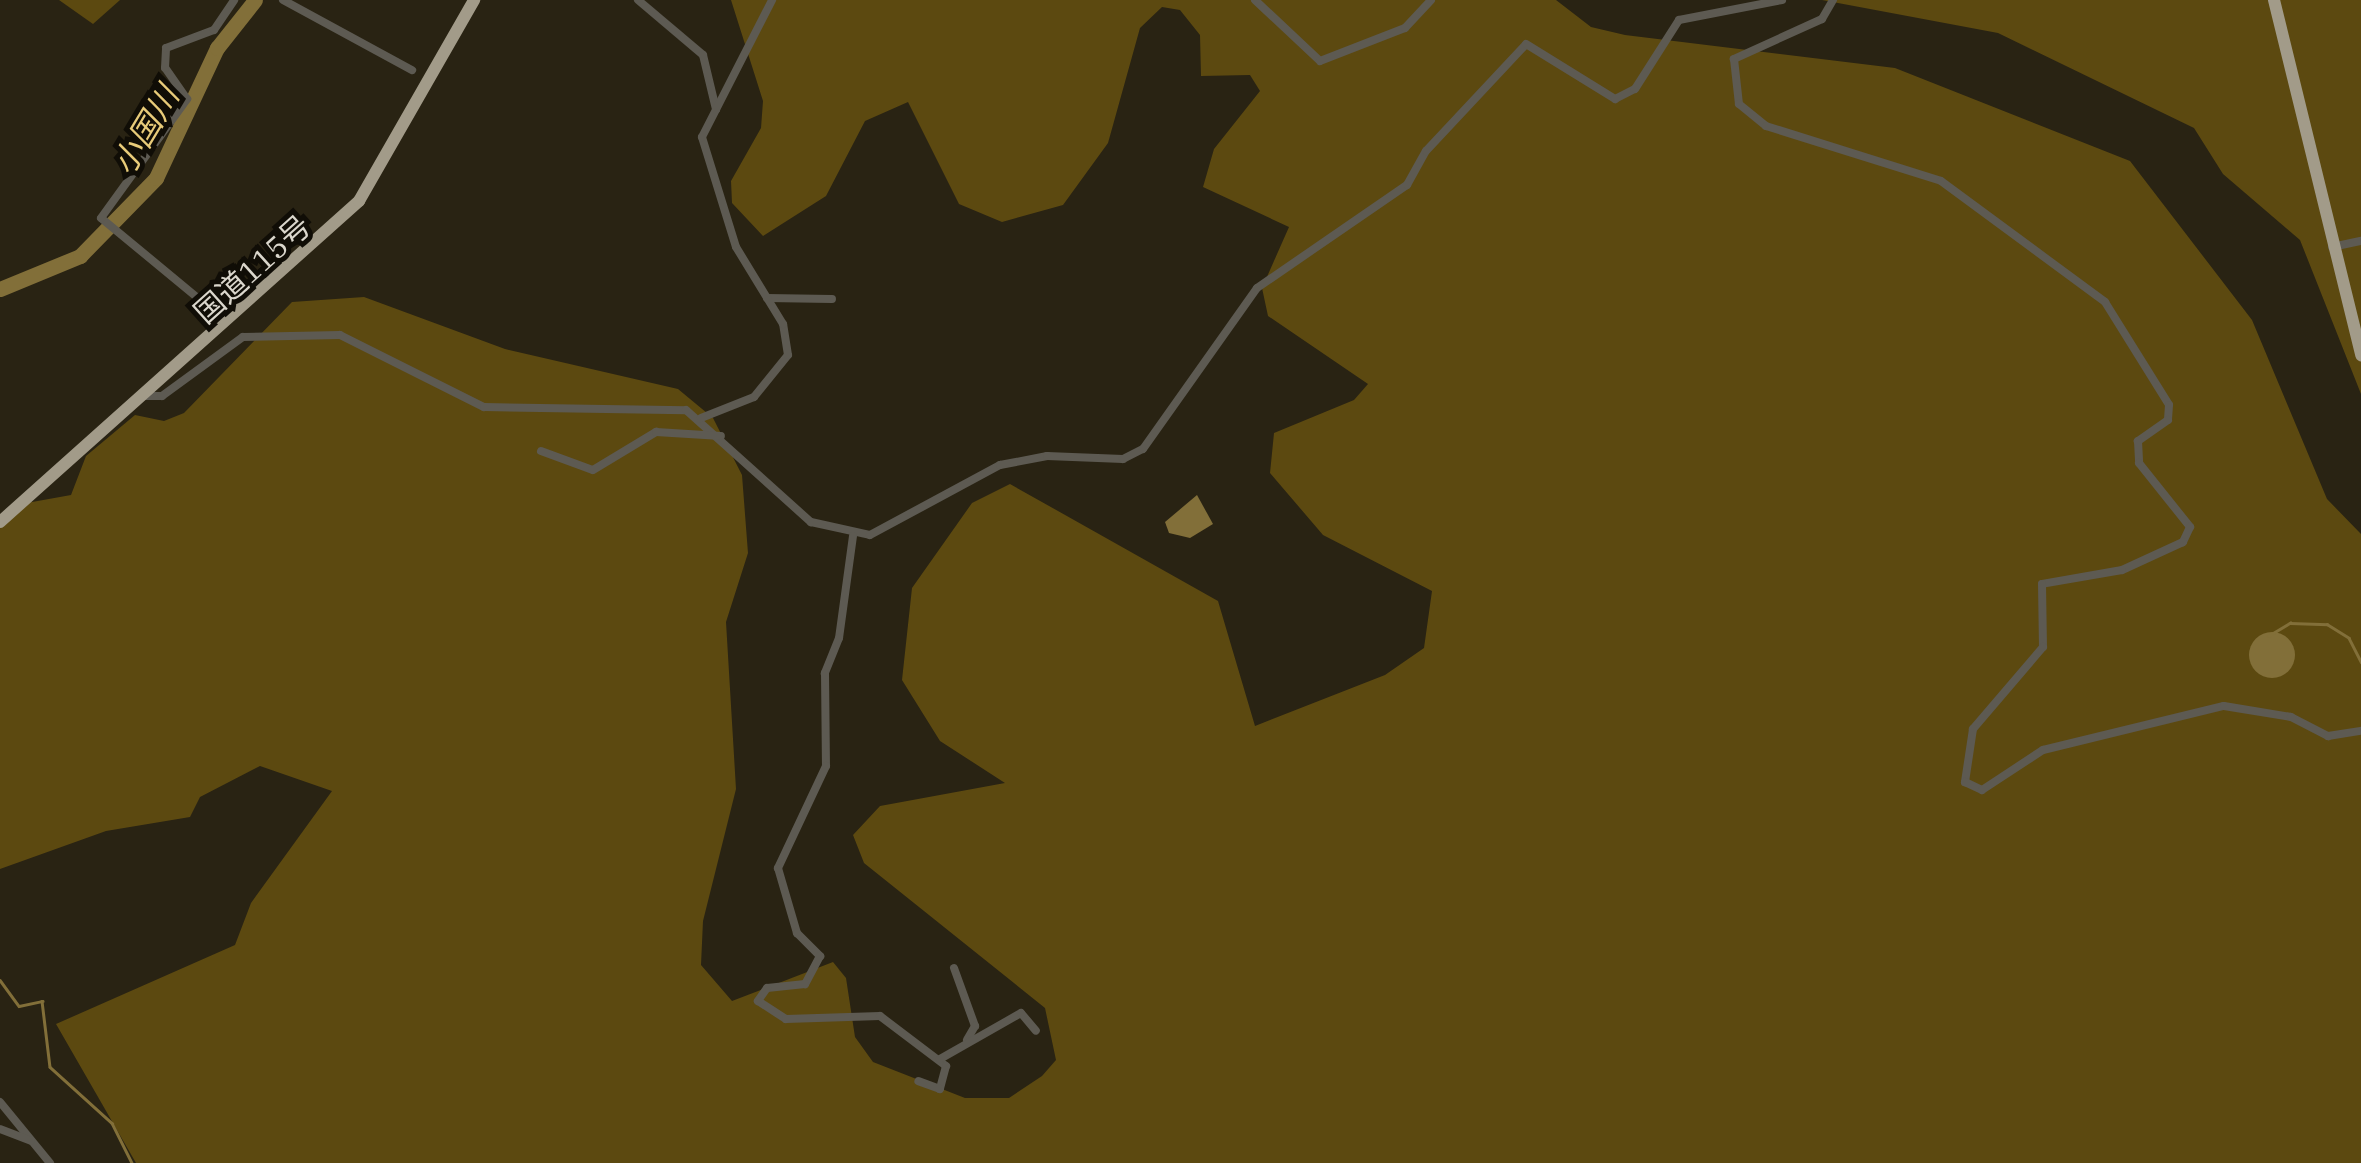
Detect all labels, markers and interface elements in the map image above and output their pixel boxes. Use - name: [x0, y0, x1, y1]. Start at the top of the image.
- water label: 小国川: [104, 79, 186, 181]
- street label: 国道115号: [186, 207, 318, 331]

